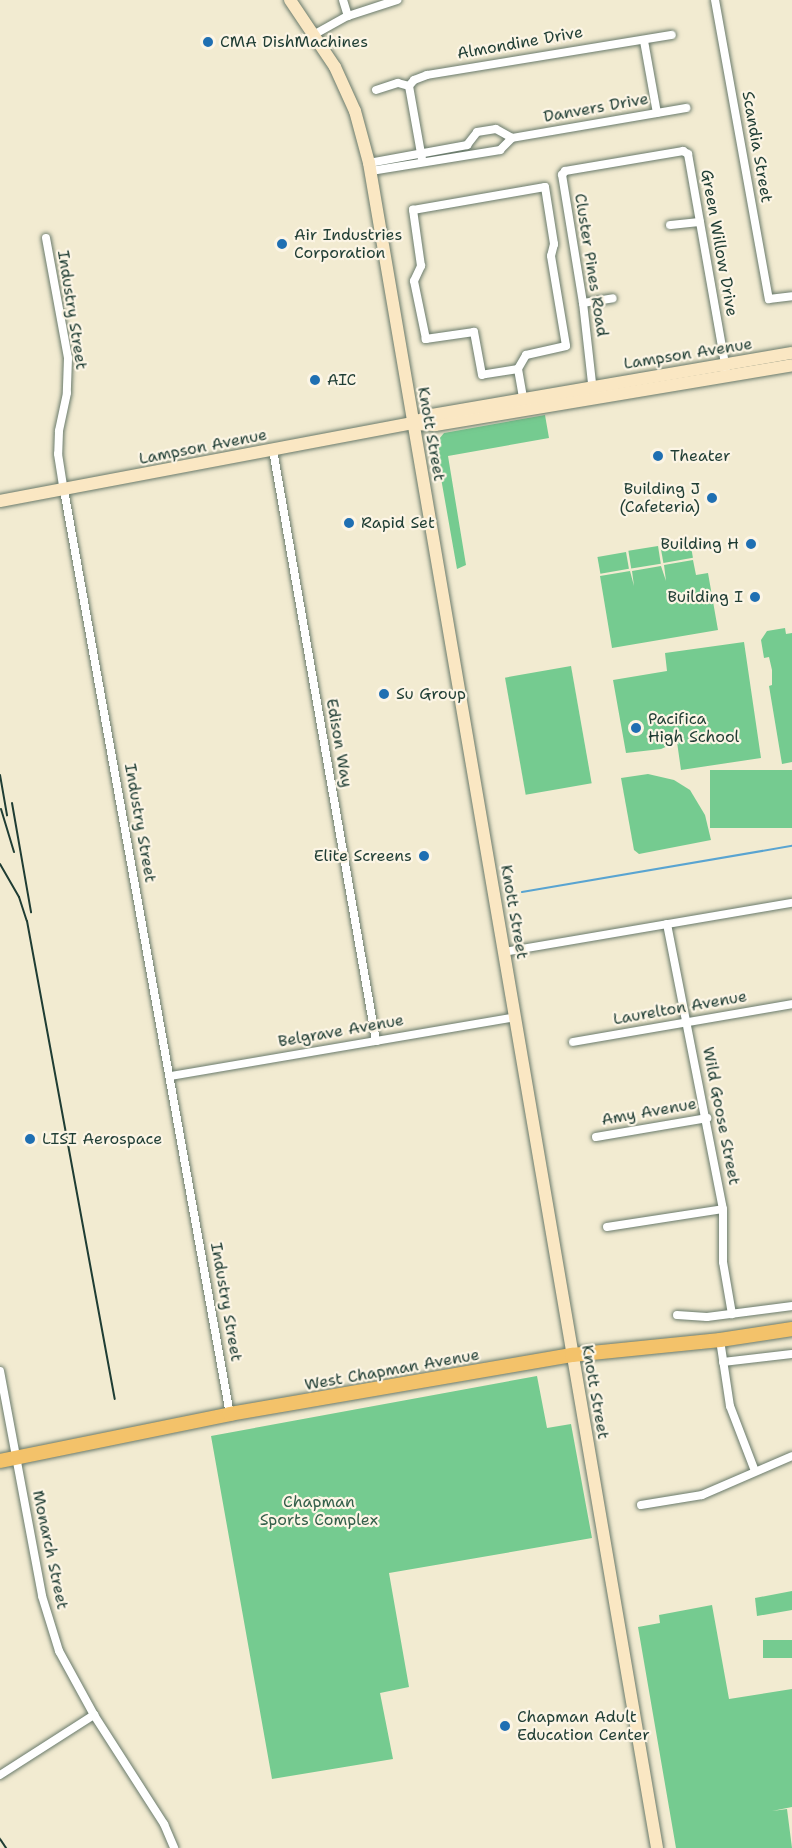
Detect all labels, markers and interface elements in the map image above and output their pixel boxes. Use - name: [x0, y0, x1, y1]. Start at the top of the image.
- street label: Almondine Drive: [456, 22, 584, 64]
- place label: CMA DishMachines: [220, 32, 368, 52]
- marker: CMA DishMachines: [201, 35, 215, 49]
- street label: Danvers Drive: [542, 89, 650, 127]
- street label: Scandia Street: [738, 90, 776, 204]
- street label: Green Willow Drive: [697, 168, 741, 318]
- street label: Cluster Pines Road: [570, 192, 612, 338]
- place label: Air Industries Corporation: [294, 225, 402, 263]
- marker: Air Industries Corporation: [275, 237, 289, 251]
- street label: Industry Street: [53, 249, 91, 371]
- street label: Lampson Avenue: [622, 334, 754, 374]
- place label: AIC: [327, 370, 356, 390]
- marker: AIC: [308, 373, 322, 387]
- street label: Knott Street: [413, 385, 449, 483]
- street label: Lampson Avenue: [137, 425, 269, 469]
- place label: Theater: [670, 446, 730, 466]
- marker: Theater: [651, 449, 665, 463]
- place label: Building J (Cafeteria): [619, 479, 700, 517]
- marker: Building J (Cafeteria): [705, 491, 719, 505]
- place label: Rapid Set: [361, 513, 435, 533]
- marker: Rapid Set: [342, 516, 356, 530]
- place label: Building H: [661, 534, 739, 554]
- marker: Building H: [744, 537, 758, 551]
- place label: Building I: [667, 587, 743, 607]
- marker: Building I: [748, 590, 762, 604]
- place label: Su Group: [396, 684, 466, 704]
- marker: Su Group: [377, 687, 391, 701]
- street label: Edison Way: [322, 697, 356, 789]
- place label: Pacifica High School: [648, 709, 739, 747]
- marker: Pacifica High School: [629, 721, 643, 735]
- street label: Industry Street: [120, 762, 160, 884]
- place label: Elite Screens: [314, 846, 412, 866]
- marker: Elite Screens: [417, 849, 431, 863]
- street label: Knott Street: [496, 863, 532, 961]
- street label: Laurelton Avenue: [612, 987, 748, 1029]
- street label: Belgrave Avenue: [277, 1010, 405, 1052]
- street label: Wild Goose Street: [698, 1045, 744, 1187]
- street label: Amy Avenue: [600, 1094, 698, 1130]
- place label: LISI Aerospace: [42, 1129, 162, 1149]
- marker: LISI Aerospace: [23, 1132, 37, 1146]
- street label: Industry Street: [206, 1241, 246, 1363]
- street label: Knott Street: [577, 1343, 613, 1441]
- street label: West Chapman Avenue: [303, 1345, 481, 1395]
- street label: Monarch Street: [28, 1489, 72, 1611]
- park label: Chapman Sports Complex: [260, 1492, 378, 1530]
- place label: Chapman Adult Education Center: [517, 1707, 650, 1745]
- marker: Chapman Adult Education Center: [498, 1719, 512, 1733]

